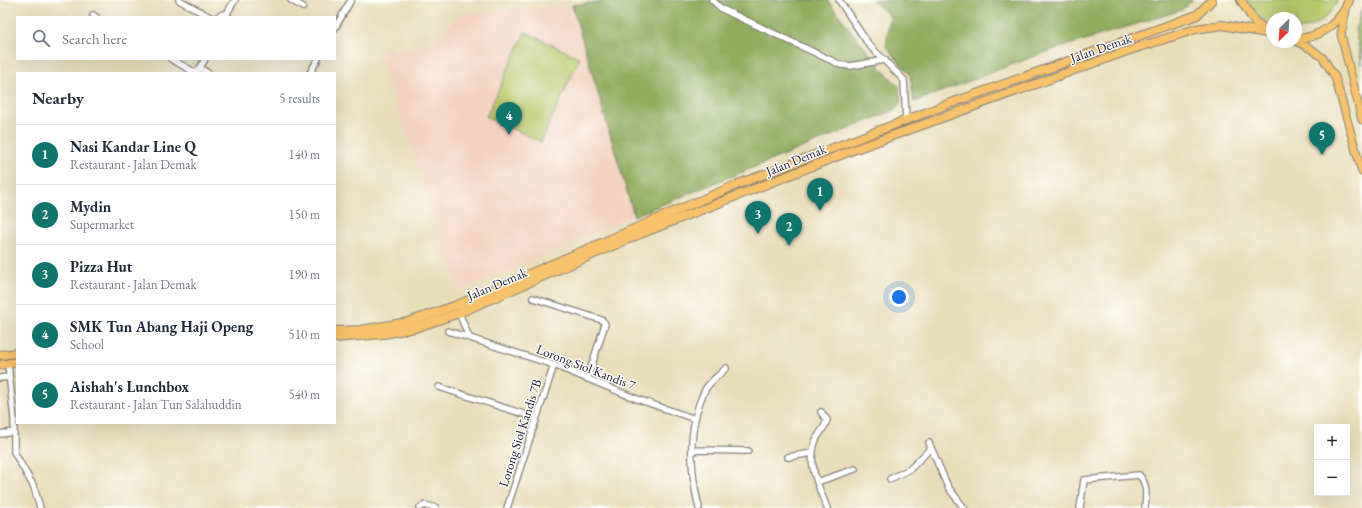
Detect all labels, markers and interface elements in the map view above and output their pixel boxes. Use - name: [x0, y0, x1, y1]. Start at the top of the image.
- north arrow: [1266, 12, 1302, 48]
- search box: [16, 16, 336, 60]
- icon: search: [30, 27, 52, 49]
- text: Search here: [62, 29, 127, 48]
- street label: Jalan Demak: [1067, 29, 1135, 67]
- text: Nearby: [32, 87, 84, 109]
- text: 5 results: [279, 90, 320, 107]
- pin: 4: [496, 102, 522, 135]
- pin: 5: [1309, 122, 1335, 155]
- text: Nasi Kandar Line Q: [70, 137, 196, 156]
- street label: Jalan Demak: [762, 140, 830, 180]
- text: 1: [42, 146, 48, 163]
- text: 140 m: [289, 146, 320, 163]
- text: Restaurant · Jalan Demak: [70, 156, 197, 173]
- pin: 1: [807, 178, 833, 211]
- text: Mydin: [70, 197, 111, 216]
- pin: 3: [745, 201, 771, 234]
- text: 2: [42, 206, 48, 223]
- text: 150 m: [289, 206, 320, 223]
- pin: 2: [776, 213, 802, 246]
- text: Supermarket: [70, 216, 134, 233]
- text: Pizza Hut: [70, 257, 132, 276]
- street label: Jalan Demak: [463, 263, 530, 305]
- text: 3: [42, 266, 48, 283]
- text: 190 m: [289, 266, 320, 283]
- text: Restaurant · Jalan Demak: [70, 276, 197, 293]
- your location: [889, 287, 909, 307]
- text: SMK Tun Abang Haji Openg: [70, 317, 253, 336]
- text: 4: [42, 326, 48, 343]
- text: 510 m: [289, 326, 320, 343]
- text: School: [70, 336, 104, 353]
- street label: Lorong Siol Kandis 7: [534, 340, 639, 394]
- text: Aishah's Lunchbox: [70, 377, 189, 396]
- street label: Lorong Siol Kandis 7B: [495, 377, 546, 489]
- text: 5: [42, 386, 48, 403]
- text: 540 m: [289, 386, 320, 403]
- text: Restaurant · Jalan Tun Salahuddin: [70, 396, 242, 413]
- map controls: [1314, 424, 1350, 496]
- button: +: [1314, 424, 1350, 460]
- button: −: [1314, 460, 1350, 496]

